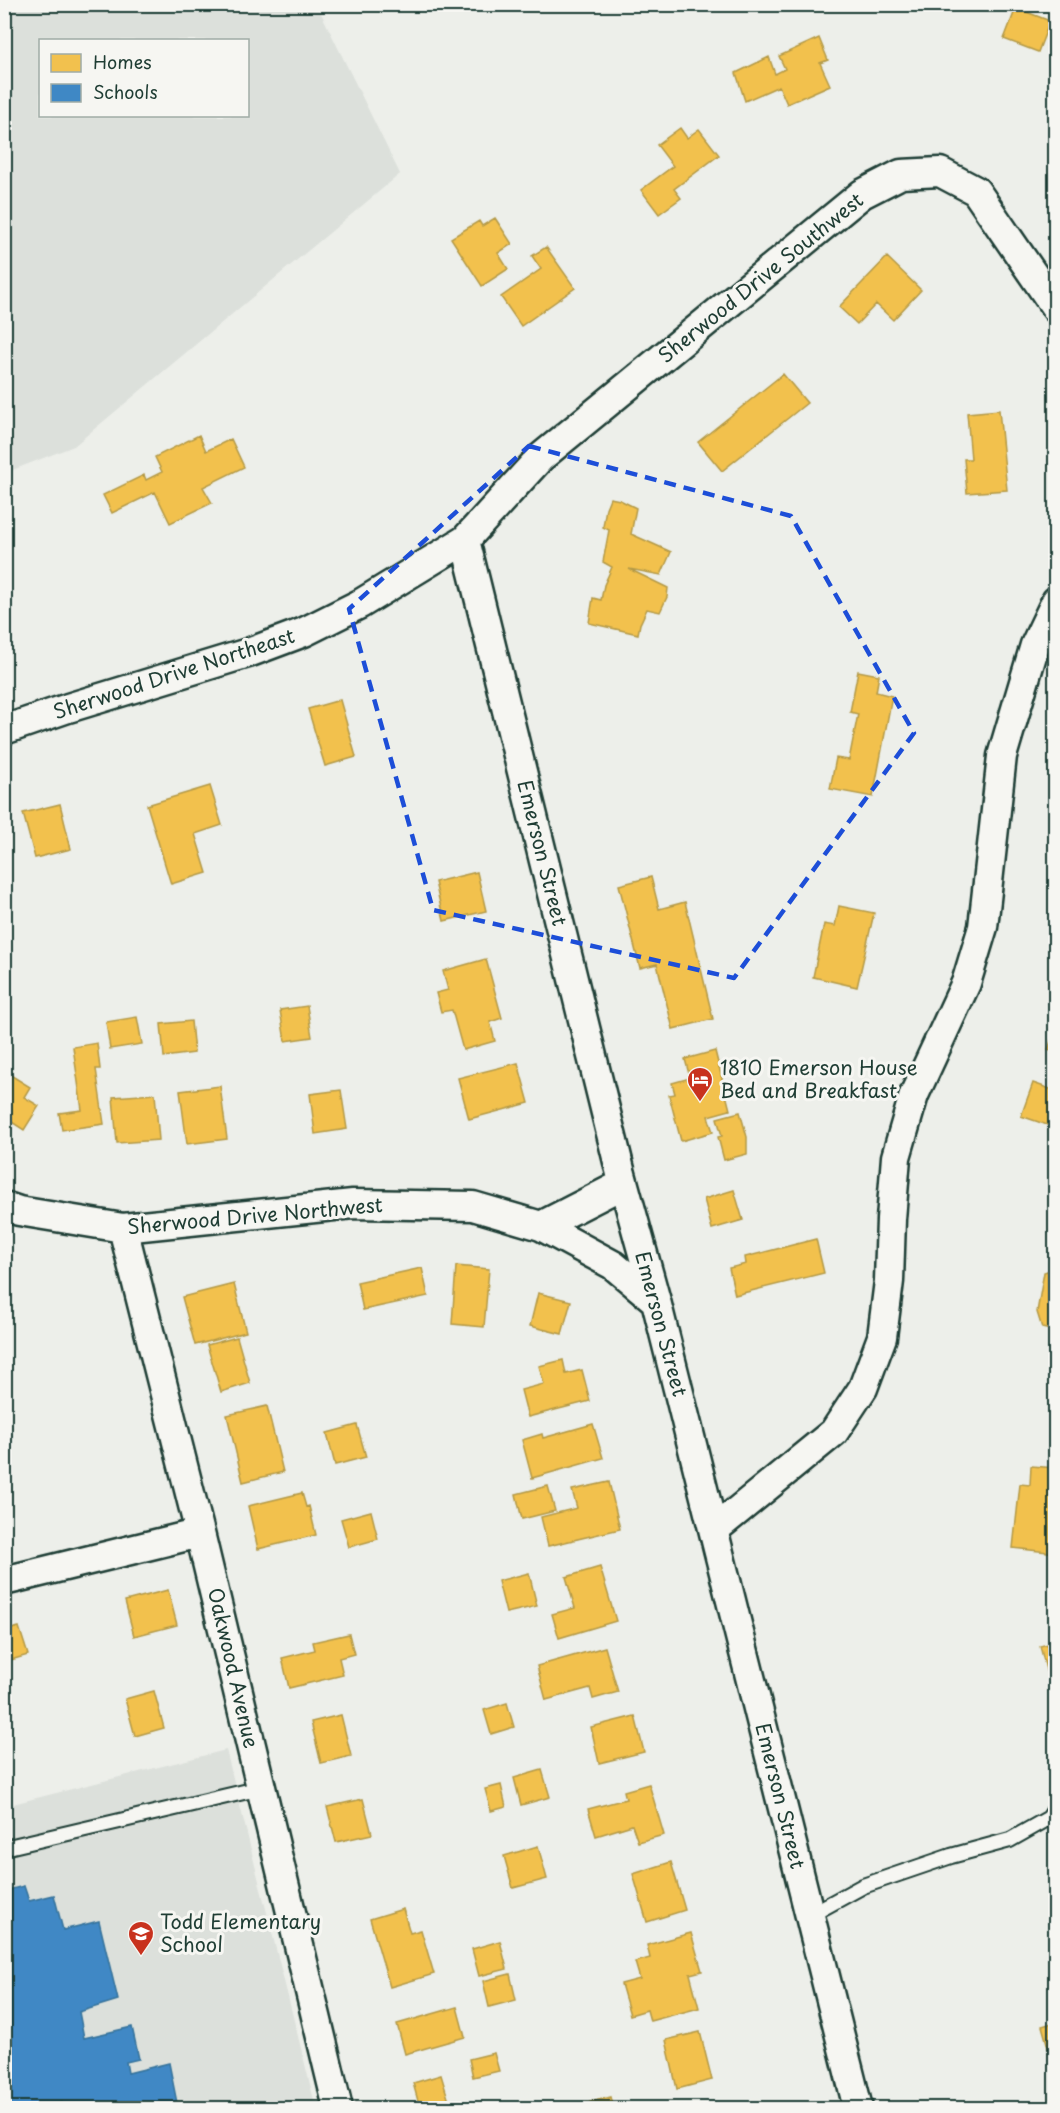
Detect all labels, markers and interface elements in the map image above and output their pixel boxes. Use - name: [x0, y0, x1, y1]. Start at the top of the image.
- legend: [39, 39, 249, 117]
- text: Homes: [93, 48, 151, 75]
- text: Schools: [93, 78, 158, 105]
- street label: Sherwood Drive Southwest: [651, 185, 869, 370]
- street label: Sherwood Drive Northeast: [49, 620, 298, 726]
- street label: Emerson Street: [510, 777, 576, 929]
- place label: 1810 Emerson House Bed and Breakfast: [720, 1052, 918, 1105]
- hotel icon: 1810 Emerson House Bed and Breakfast: [685, 1065, 715, 1103]
- street label: Sherwood Drive Northwest: [126, 1189, 384, 1241]
- street label: Emerson Street: [628, 1248, 696, 1400]
- street label: Oakwood Avenue: [201, 1585, 267, 1751]
- street label: Emerson Street: [748, 1720, 814, 1872]
- place label: Todd Elementary School: [160, 1906, 321, 1959]
- school or university icon: Todd Elementary School: [126, 1919, 156, 1957]

